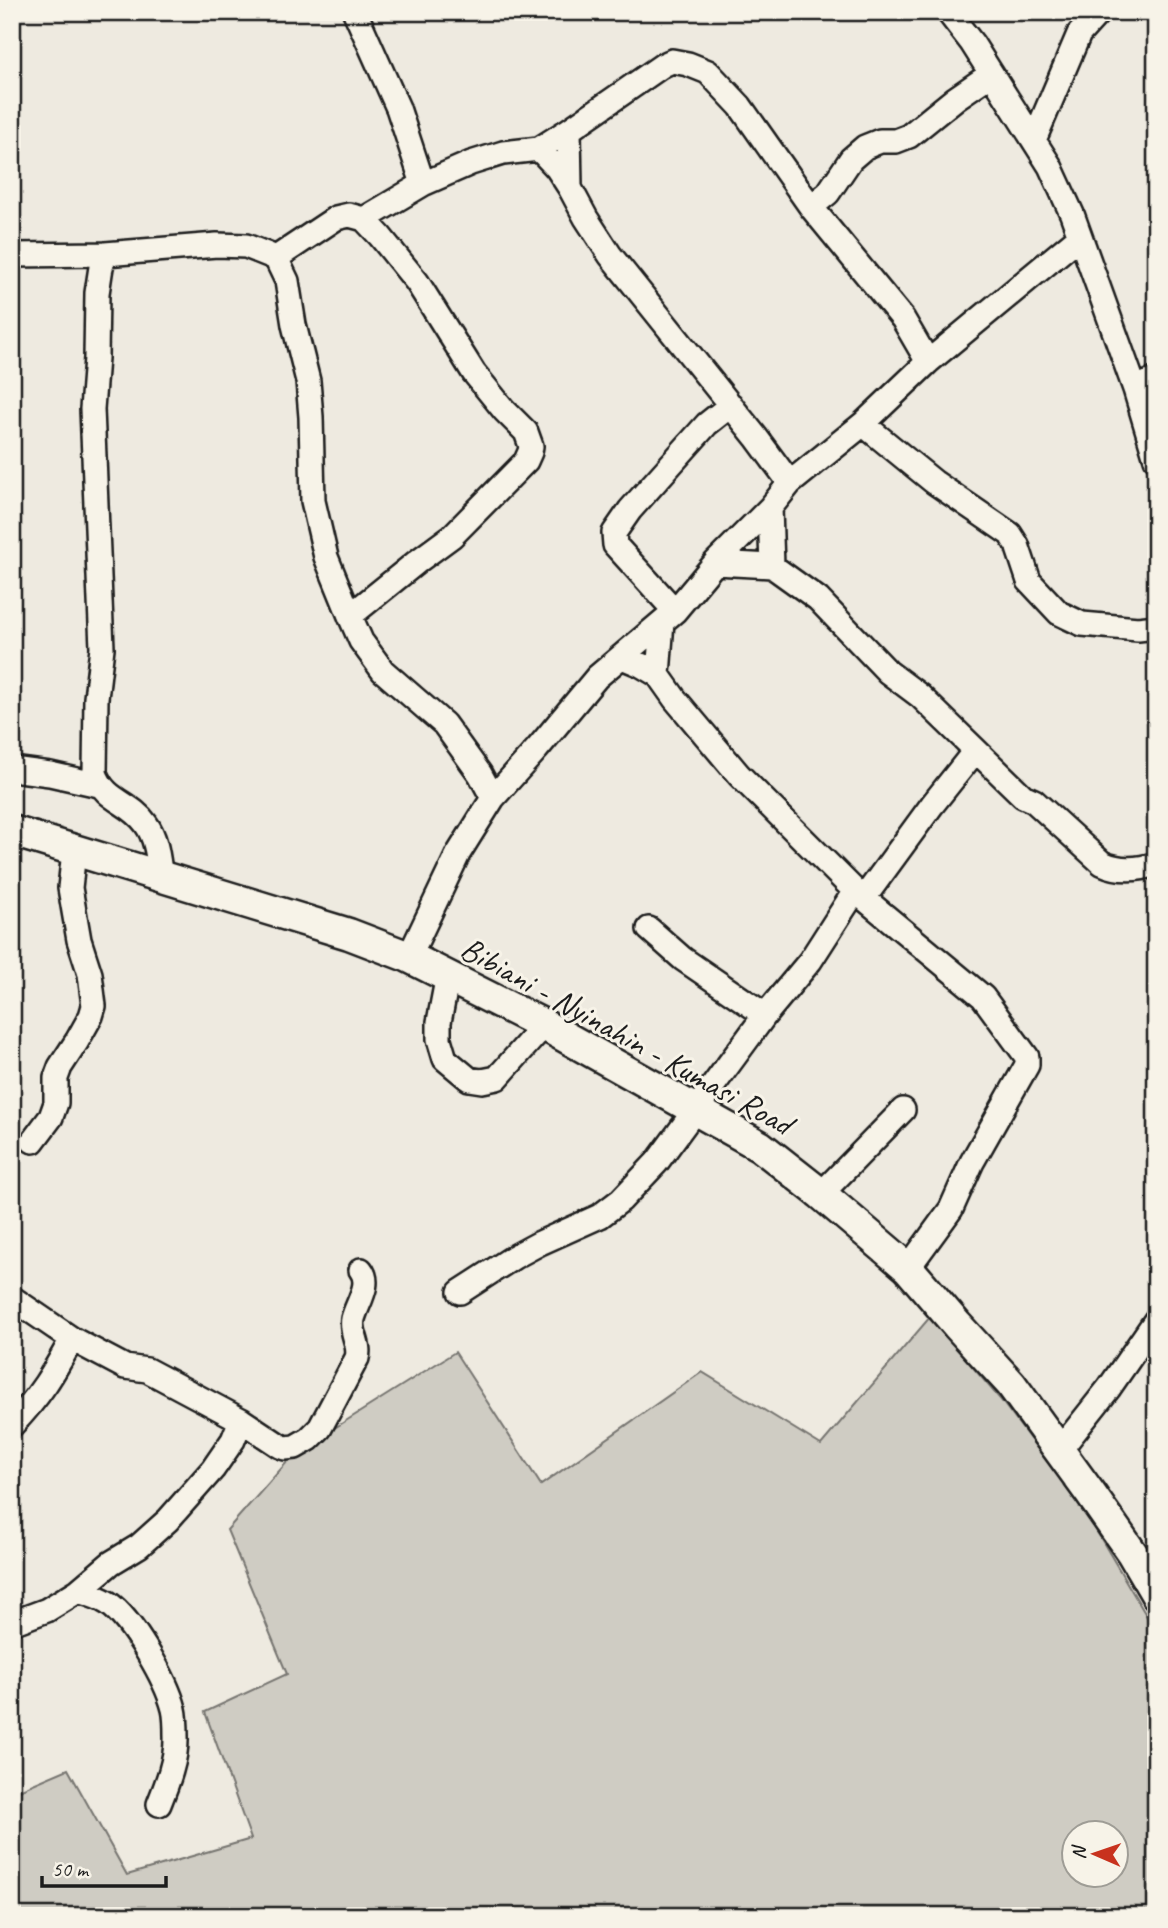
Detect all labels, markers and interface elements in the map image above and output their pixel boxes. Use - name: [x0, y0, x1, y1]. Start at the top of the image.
- street label: Bibiani - Nyinahin - Kumasi Road: [453, 927, 804, 1147]
- north arrow: [1060, 1820, 1130, 1890]
- scale bar: [42, 1844, 166, 1888]
- text: N: [1067, 1844, 1091, 1860]
- text: 50 m: [52, 1856, 90, 1882]

